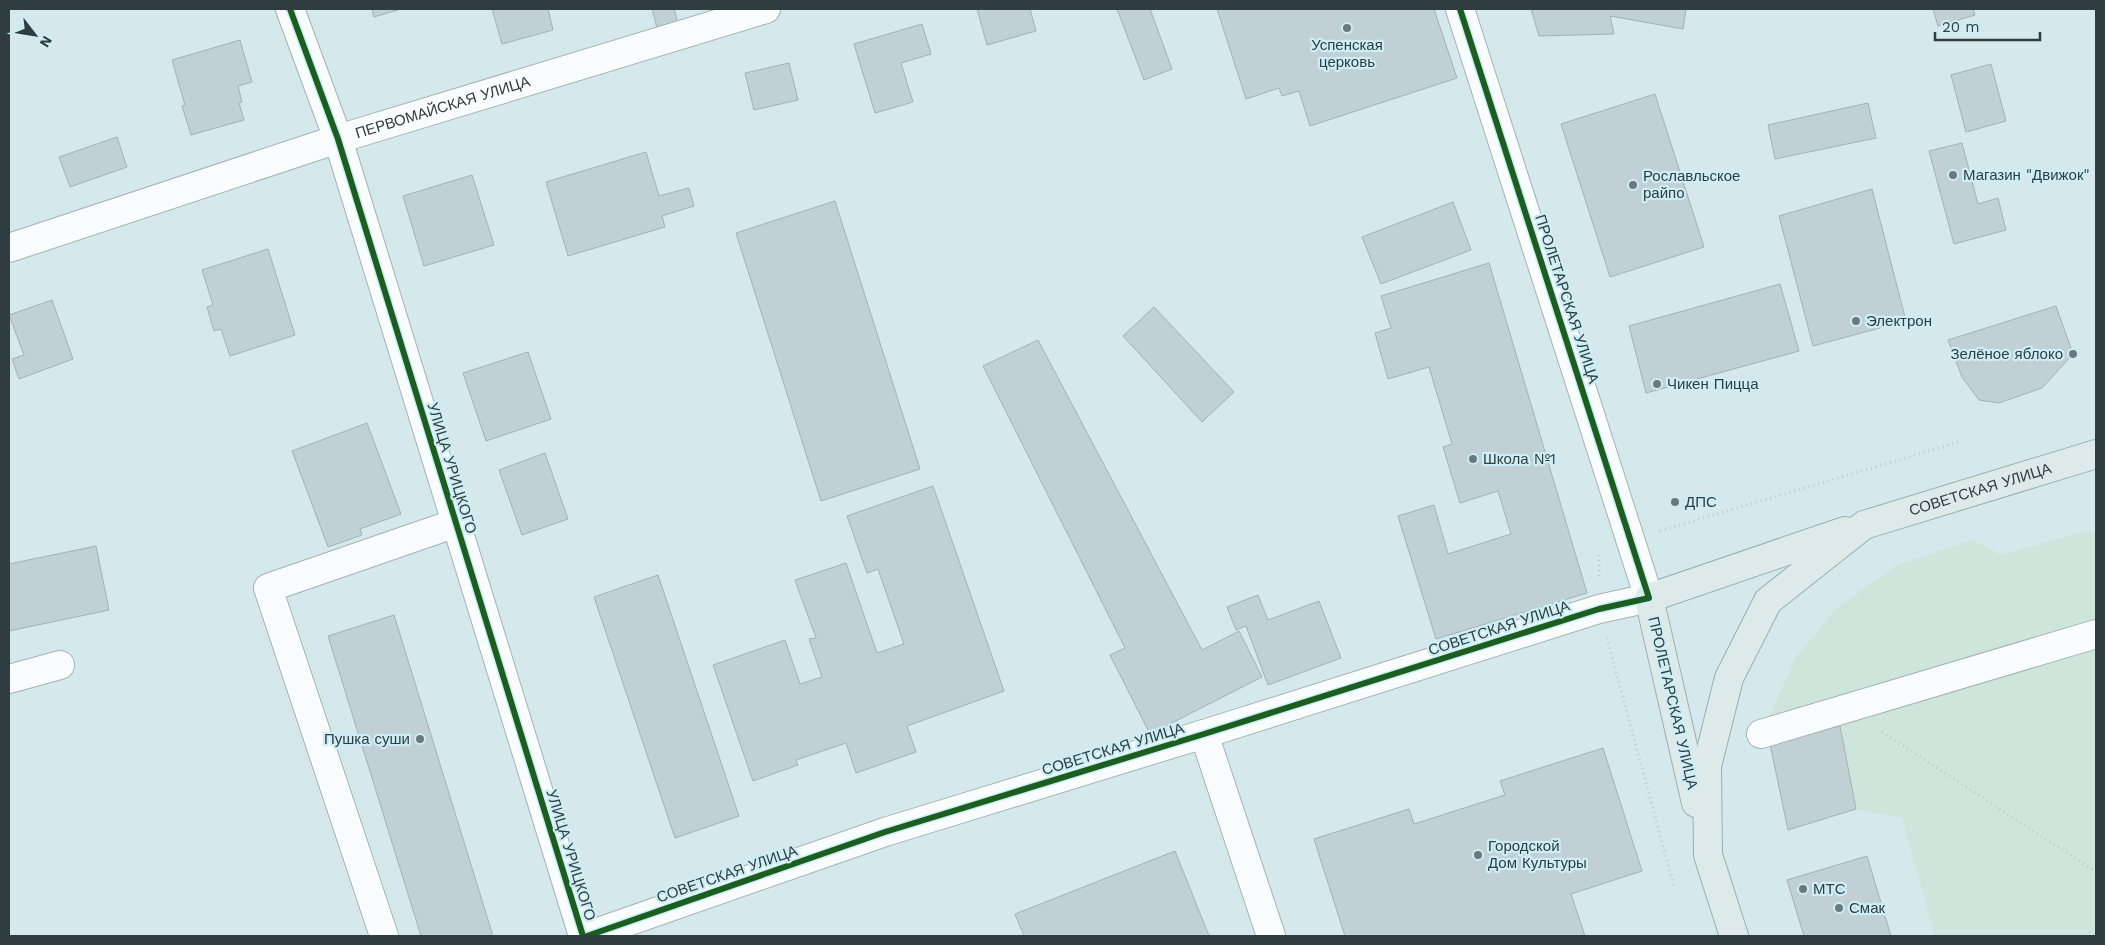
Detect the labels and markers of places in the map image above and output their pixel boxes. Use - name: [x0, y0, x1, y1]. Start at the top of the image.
- marker: Успенская церковь: [1341, 22, 1353, 34]
- place label: Успенская церковь: [1311, 36, 1383, 71]
- place label: Магазин "Движок": [1963, 166, 2090, 184]
- place label: Рославльское райпо: [1643, 167, 1740, 202]
- marker: Магазин "Движок": [1947, 169, 1959, 181]
- marker: Рославльское райпо: [1627, 179, 1639, 191]
- place label: Электрон: [1866, 312, 1932, 330]
- marker: Электрон: [1850, 315, 1862, 327]
- place label: Зелёное яблоко: [1951, 345, 2063, 363]
- marker: Зелёное яблоко: [2067, 348, 2079, 360]
- place label: Чикен Пицца: [1667, 375, 1759, 393]
- marker: Чикен Пицца: [1651, 378, 1663, 390]
- place label: Школа №1: [1483, 450, 1556, 468]
- marker: Школа №1: [1467, 453, 1479, 465]
- place label: ДПС: [1685, 493, 1717, 511]
- marker: ДПС: [1669, 496, 1681, 508]
- place label: Пушка суши: [324, 730, 410, 748]
- marker: Пушка суши: [414, 733, 426, 745]
- place label: Городской Дом Культуры: [1488, 837, 1587, 872]
- marker: Городской Дом Культуры: [1472, 849, 1484, 861]
- place label: МТС: [1813, 880, 1846, 898]
- marker: МТС: [1797, 883, 1809, 895]
- place label: Смак: [1849, 899, 1885, 917]
- marker: Смак: [1833, 902, 1845, 914]

